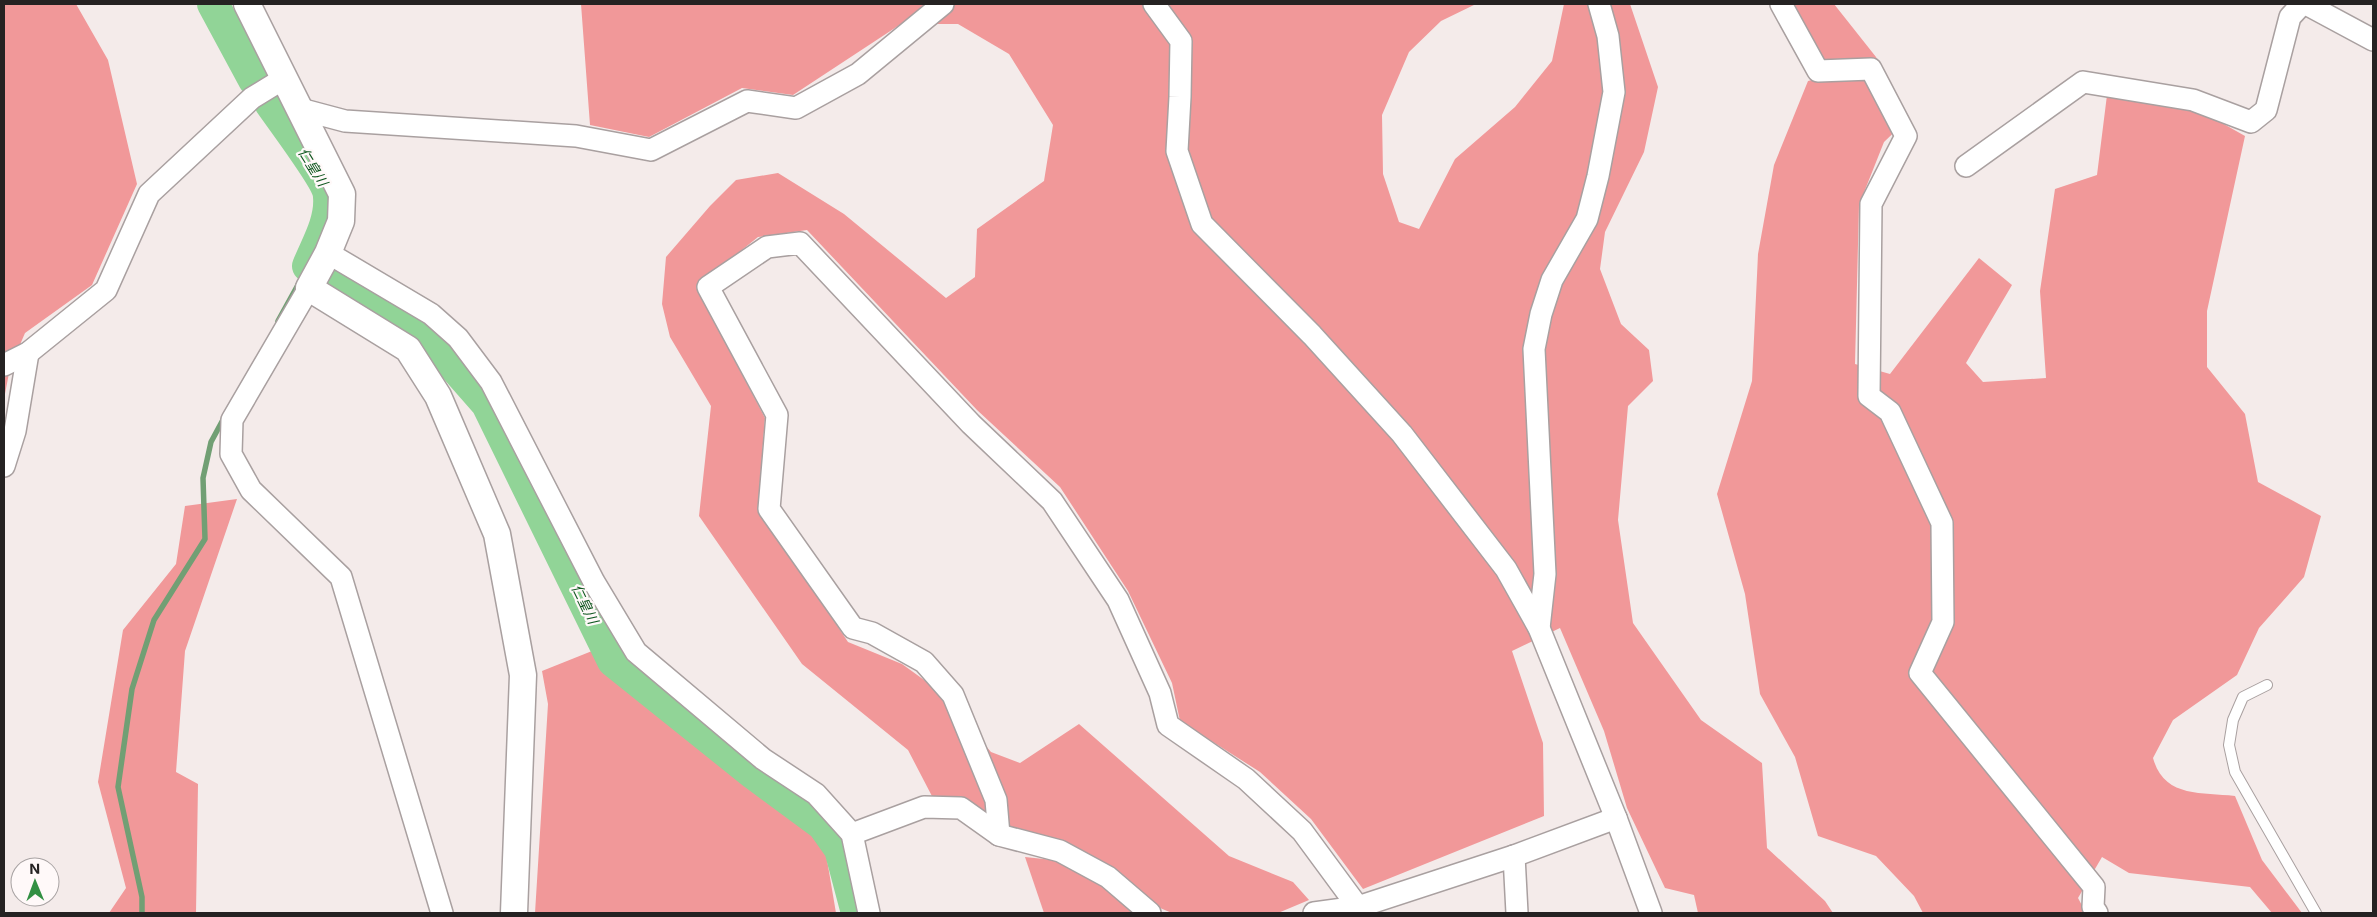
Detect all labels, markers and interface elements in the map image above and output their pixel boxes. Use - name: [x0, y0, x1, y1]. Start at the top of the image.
- water label: 仁皇川: [295, 144, 333, 191]
- water label: 仁皇川: [569, 581, 603, 628]
- north arrow: [10, 857, 60, 907]
- text: N: [29, 860, 40, 877]

